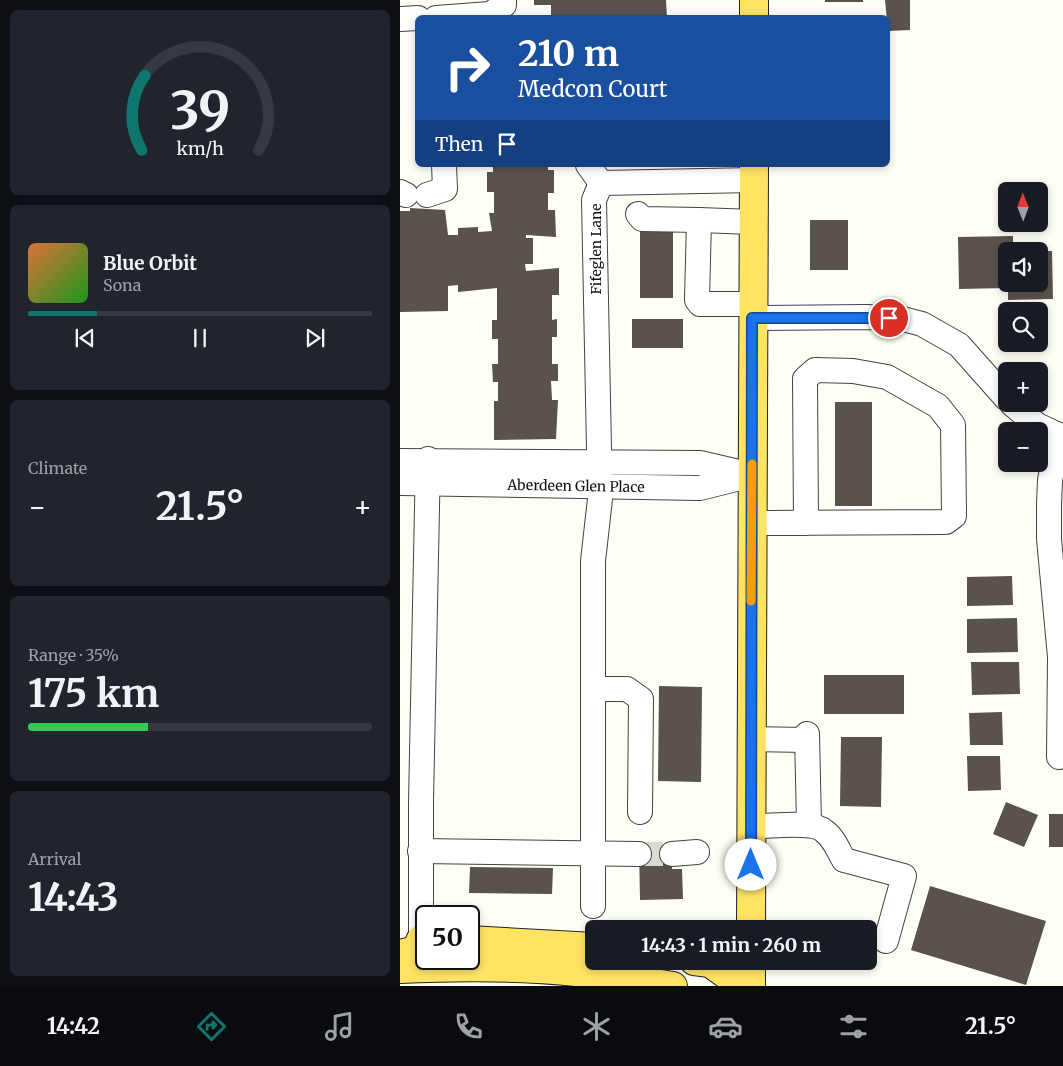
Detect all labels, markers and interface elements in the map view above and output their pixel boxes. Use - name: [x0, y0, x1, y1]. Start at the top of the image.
- text: 210 m: [518, 32, 619, 76]
- icon: right: [435, 35, 500, 100]
- text: Medcon Court: [518, 75, 667, 103]
- text: 39: [170, 78, 230, 143]
- icon: arrive: [493, 130, 521, 158]
- text: Then: [435, 132, 483, 156]
- text: km/h: [176, 137, 224, 160]
- north arrow: [998, 182, 1048, 232]
- map controls: [998, 182, 1048, 472]
- street label: Fifeglen Lane: [587, 203, 605, 295]
- button: sound: [998, 242, 1048, 292]
- text: Blue Orbit: [103, 251, 197, 275]
- text: Sona: [103, 275, 141, 295]
- pin: [868, 297, 910, 339]
- button: search: [998, 302, 1048, 352]
- icon: arrive: [875, 304, 903, 332]
- icon: previous: [71, 324, 99, 352]
- icon: pause: [186, 324, 214, 352]
- icon: next: [301, 324, 329, 352]
- button: +: [998, 362, 1048, 412]
- button: −: [998, 422, 1048, 472]
- text: Climate: [28, 458, 87, 478]
- street label: Aberdeen Glen Place: [506, 476, 645, 496]
- text: 21.5°: [156, 483, 244, 530]
- text: −: [28, 489, 47, 525]
- text: +: [353, 489, 372, 525]
- text: Range · 35%: [28, 645, 119, 665]
- text: 175 km: [28, 670, 159, 717]
- position arrow: [724, 838, 776, 890]
- text: Arrival: [28, 849, 81, 869]
- text: 14:43: [28, 874, 119, 921]
- speed limit sign: 50: [415, 905, 480, 970]
- text: 14:43 · 1 min · 260 m: [641, 933, 821, 957]
- icon: directions: [194, 1009, 229, 1044]
- icon: music: [322, 1009, 357, 1044]
- icon: phone: [451, 1009, 486, 1044]
- icon: climate: [579, 1009, 614, 1044]
- icon: car: [708, 1009, 743, 1044]
- icon: filters: [836, 1009, 871, 1044]
- text: 14:42: [47, 1012, 100, 1040]
- text: 21.5°: [965, 1012, 1016, 1040]

